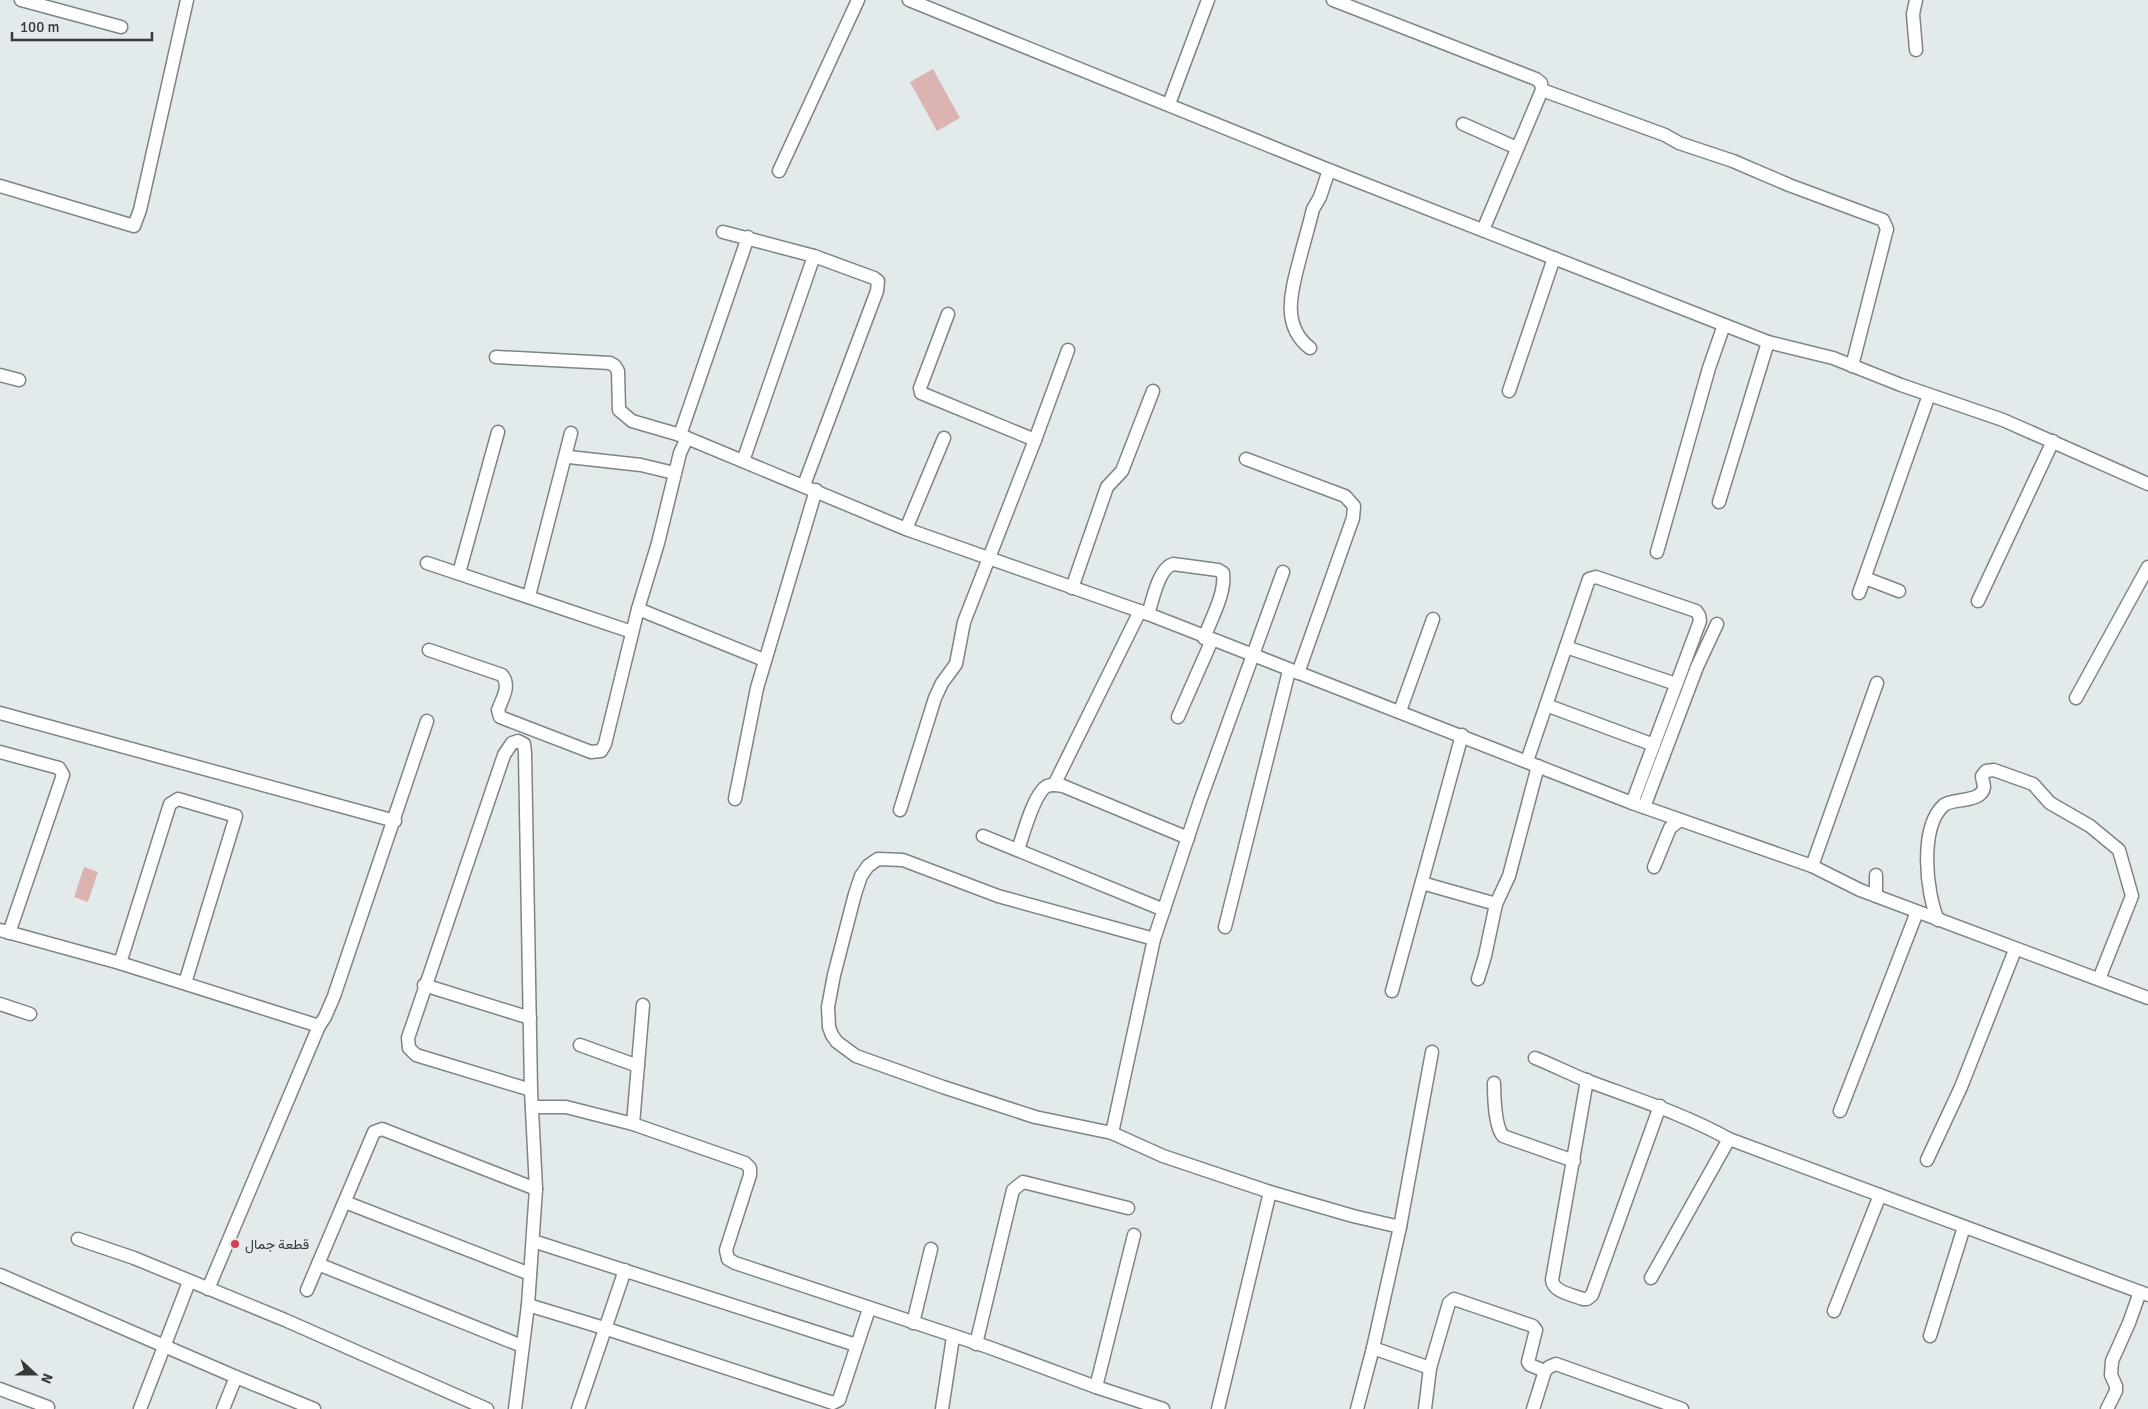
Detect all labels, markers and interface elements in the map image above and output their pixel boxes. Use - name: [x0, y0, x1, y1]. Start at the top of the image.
- scale bar: [12, 10, 152, 42]
- text: 100 m: [20, 18, 60, 36]
- place label: قطعة جمال: [245, 1236, 309, 1254]
- marker: قطعة جمال: [229, 1238, 241, 1250]
- north arrow: [10, 1349, 60, 1399]
- text: N: [37, 1371, 56, 1386]

